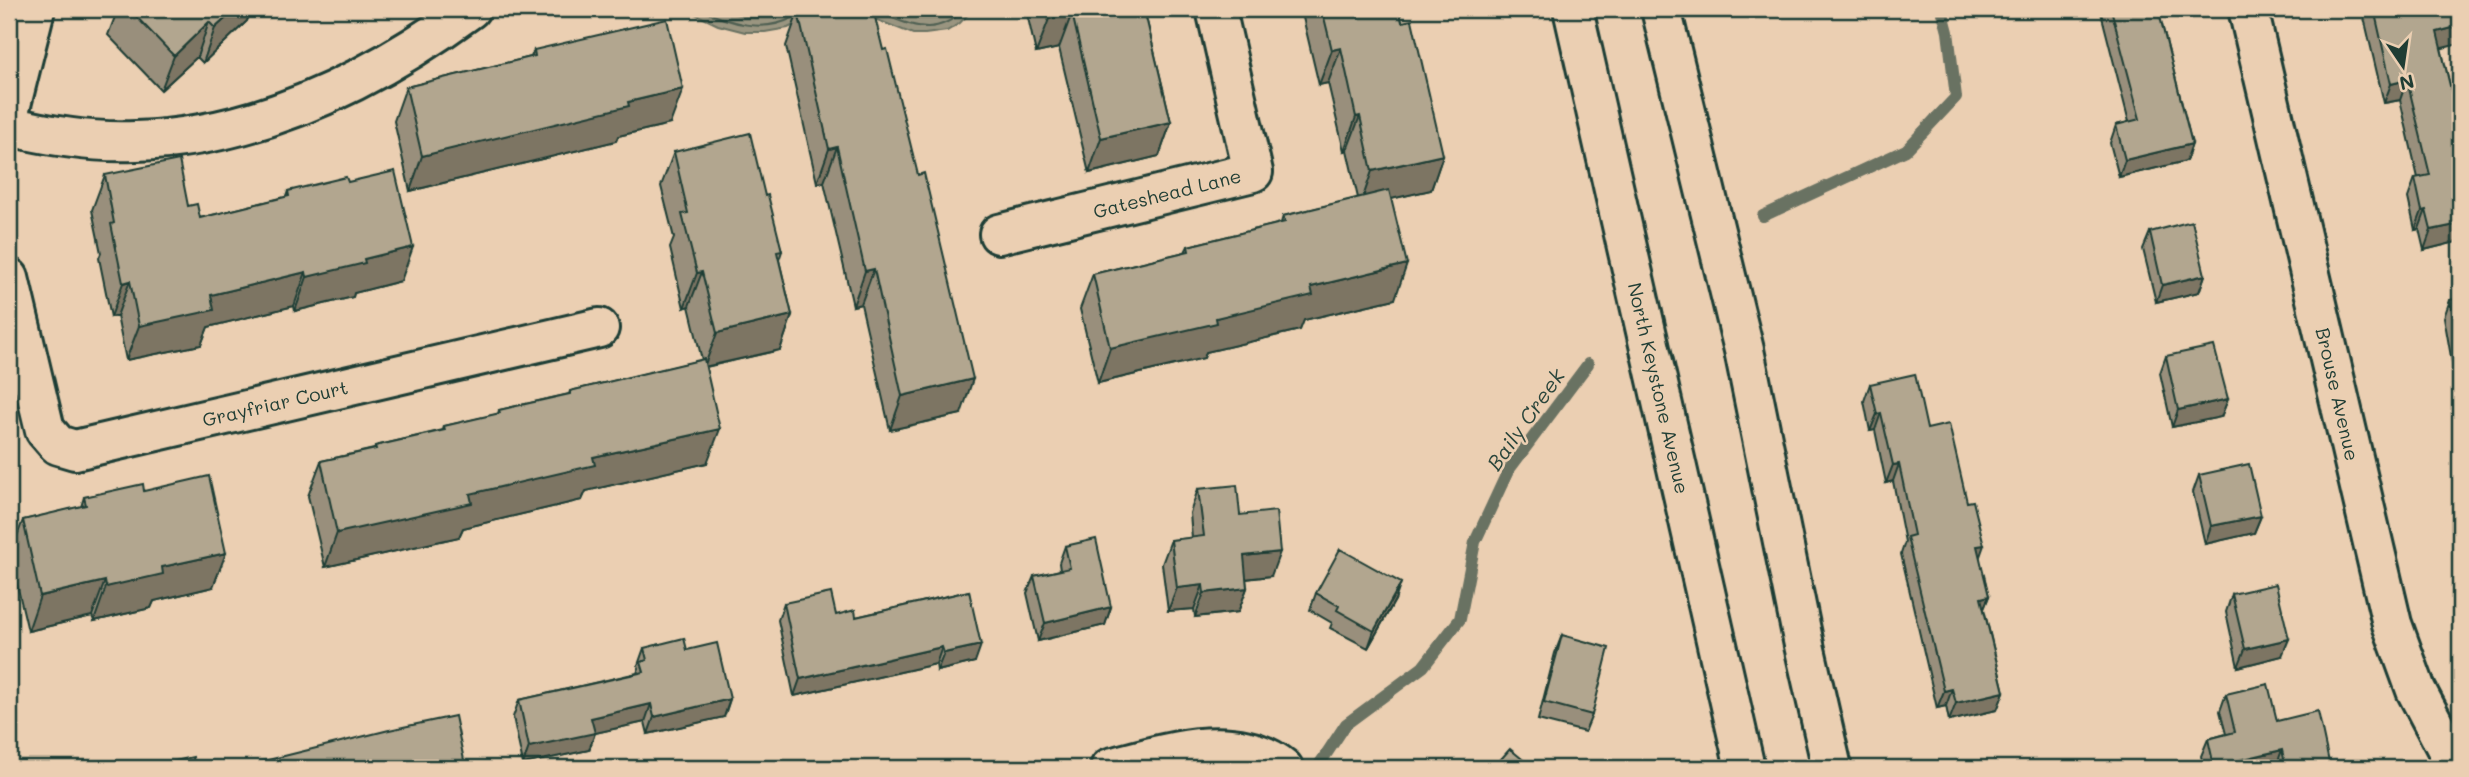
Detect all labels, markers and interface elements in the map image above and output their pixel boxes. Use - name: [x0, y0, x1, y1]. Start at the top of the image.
- north arrow: [2368, 32, 2438, 102]
- text: N: [2397, 69, 2417, 97]
- street label: Gateshead Lane: [1090, 163, 1244, 223]
- street label: North Keystone Avenue: [1623, 280, 1695, 496]
- street label: Brouse Avenue: [2311, 325, 2365, 463]
- water label: Baily Creek: [1480, 362, 1570, 475]
- street label: Grayfriar Court: [200, 374, 350, 432]

